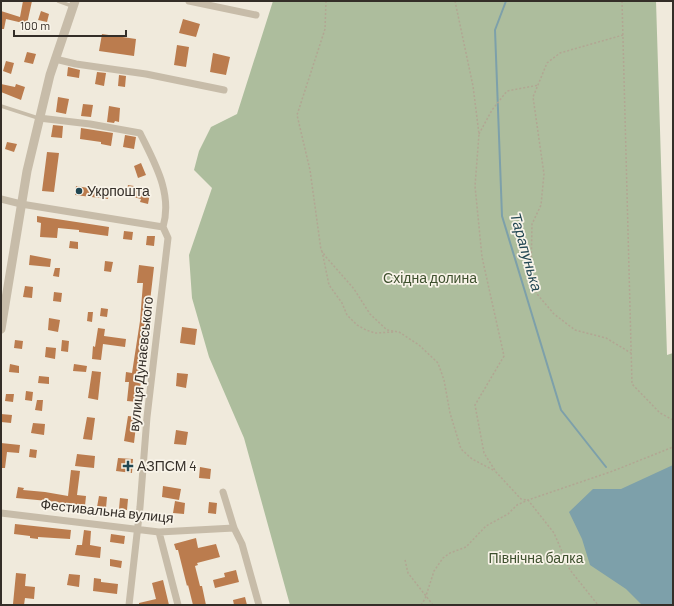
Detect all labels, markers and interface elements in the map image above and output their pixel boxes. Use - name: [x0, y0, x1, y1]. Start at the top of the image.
- scale bar: [14, 12, 126, 38]
- text: 100 m: [20, 18, 50, 32]
- place label: Укрпошта: [87, 182, 150, 199]
- marker: Укрпошта: [74, 186, 84, 196]
- water label: Тарапунька: [507, 210, 547, 293]
- park label: Східна долина: [383, 269, 477, 286]
- street label: вулиця Дунаєвського: [125, 295, 156, 432]
- place label: АЗПСМ 4: [137, 457, 197, 474]
- marker: АЗПСМ 4: [122, 460, 134, 472]
- street label: Фестивальна вулиця: [40, 495, 175, 526]
- park label: Північна балка: [489, 549, 584, 566]

